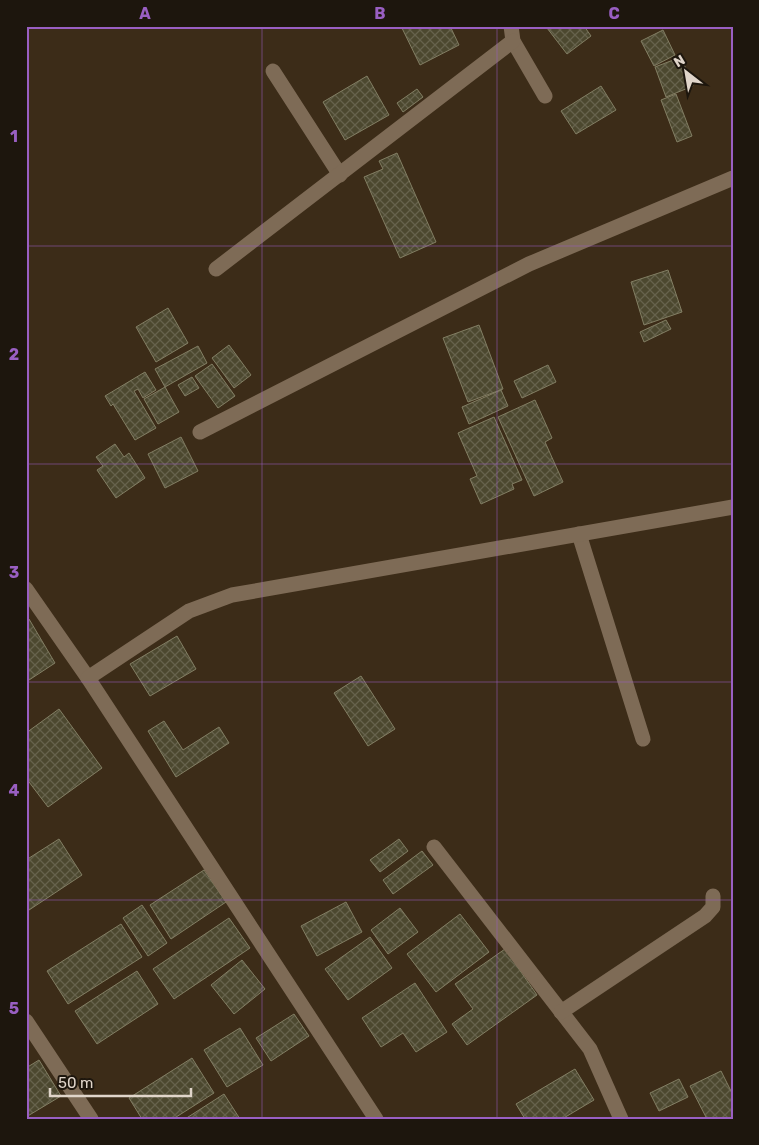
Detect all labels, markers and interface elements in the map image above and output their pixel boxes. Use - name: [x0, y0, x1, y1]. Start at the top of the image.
- text: A: [139, 4, 151, 23]
- text: B: [374, 4, 386, 23]
- text: C: [608, 4, 620, 23]
- north arrow: [662, 48, 712, 98]
- text: N: [671, 51, 688, 71]
- text: 1: [10, 127, 18, 146]
- text: 2: [9, 345, 19, 364]
- text: 3: [9, 563, 19, 582]
- text: 4: [9, 781, 20, 800]
- text: 5: [9, 999, 19, 1018]
- scale bar: [50, 1065, 191, 1097]
- text: 50 m: [58, 1074, 93, 1092]

